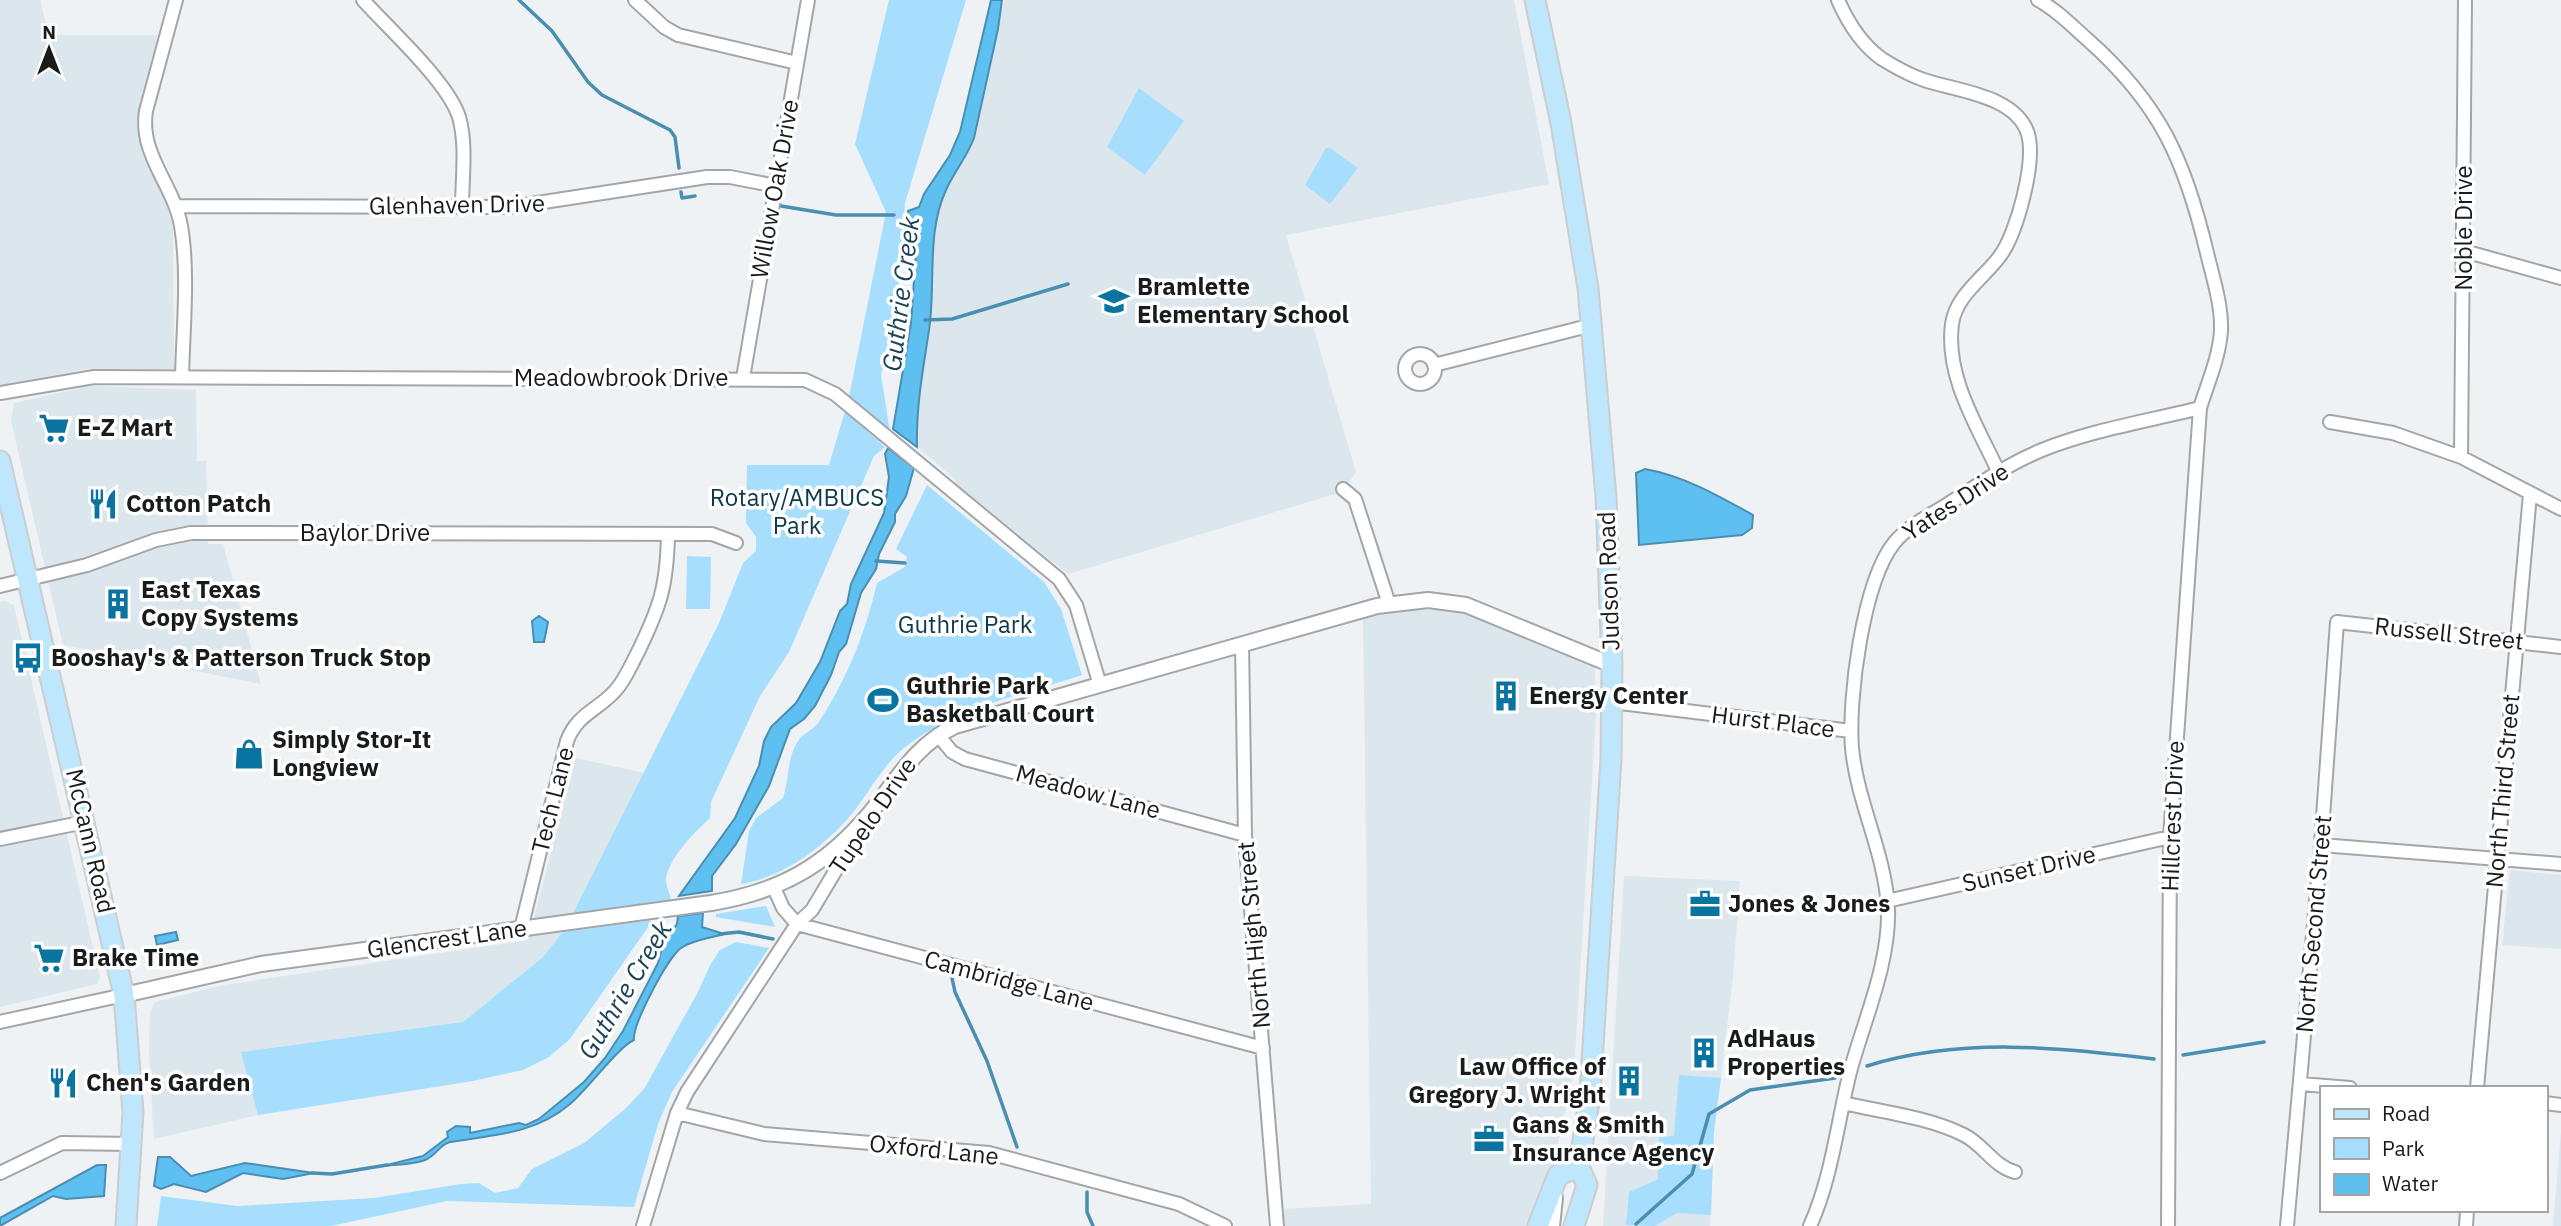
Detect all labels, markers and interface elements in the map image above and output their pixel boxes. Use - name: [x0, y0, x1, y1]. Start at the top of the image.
- north arrow: [14, 14, 84, 84]
- text: N: [42, 20, 56, 44]
- street label: Willow Oak Drive: [742, 97, 806, 281]
- street label: Noble Drive: [2447, 165, 2479, 291]
- street label: Glenhaven Drive: [369, 186, 545, 222]
- water label: Guthrie Creek: [874, 214, 926, 373]
- place label: Bramlette Elementary School: [1137, 270, 1349, 330]
- school or university icon: Bramlette Elementary School: [1097, 284, 1131, 318]
- street label: Meadowbrook Drive: [514, 361, 728, 393]
- supermarket icon: E-Z Mart: [37, 411, 71, 445]
- place label: E-Z Mart: [77, 411, 173, 443]
- street label: Yates Drive: [1896, 455, 2015, 547]
- park label: Rotary/AMBUCS Park: [710, 481, 884, 541]
- restaurant icon: Cotton Patch: [86, 487, 120, 521]
- place label: Cotton Patch: [126, 487, 271, 519]
- street label: Judson Road: [1590, 511, 1626, 651]
- street label: Baylor Drive: [300, 516, 430, 548]
- place label: East Texas Copy Systems: [141, 573, 299, 633]
- building icon: East Texas Copy Systems: [101, 587, 135, 621]
- park label: Guthrie Park: [898, 608, 1033, 640]
- street label: Russell Street: [2373, 609, 2525, 657]
- bus stop icon: Booshay's & Patterson Truck Stop: [11, 641, 45, 675]
- place label: Booshay's & Patterson Truck Stop: [51, 641, 431, 673]
- place label: Guthrie Park Basketball Court: [906, 669, 1094, 729]
- building icon: Energy Center: [1489, 679, 1523, 713]
- place label: Energy Center: [1529, 679, 1689, 711]
- sports icon: Guthrie Park Basketball Court: [866, 683, 900, 717]
- street label: North Third Street: [2478, 693, 2526, 889]
- street label: Hurst Place: [1710, 698, 1837, 744]
- place label: Simply Stor-It Longview: [272, 723, 431, 783]
- shop icon: Simply Stor-It Longview: [232, 737, 266, 771]
- street label: Hillcrest Drive: [2153, 740, 2191, 892]
- street label: Tech Lane: [523, 743, 581, 856]
- street label: Tupelo Drive: [821, 751, 923, 880]
- street label: Meadow Lane: [1012, 756, 1164, 826]
- street label: McCann Road: [59, 765, 123, 916]
- street label: North Second Street: [2288, 814, 2338, 1034]
- street label: Sunset Drive: [1959, 837, 2099, 899]
- street label: North High Street: [1229, 840, 1277, 1030]
- office icon: Jones & Jones: [1688, 887, 1722, 921]
- place label: Jones & Jones: [1728, 887, 1890, 919]
- street label: Glencrest Lane: [365, 911, 529, 965]
- water label: Guthrie Creek: [569, 914, 679, 1065]
- supermarket icon: Brake Time: [32, 941, 66, 975]
- place label: Brake Time: [72, 941, 199, 973]
- street label: Cambridge Lane: [921, 942, 1098, 1018]
- place label: AdHaus Properties: [1727, 1022, 1845, 1082]
- building icon: AdHaus Properties: [1687, 1036, 1721, 1070]
- place label: Law Office of Gregory J. Wright: [1408, 1050, 1606, 1110]
- building icon: Law Office of Gregory J. Wright: [1612, 1064, 1646, 1098]
- restaurant icon: Chen's Garden: [46, 1066, 80, 1100]
- place label: Chen's Garden: [86, 1066, 250, 1098]
- legend: [2320, 1086, 2547, 1212]
- text: Road: [2382, 1099, 2430, 1127]
- place label: Gans & Smith Insurance Agency: [1512, 1108, 1715, 1168]
- office icon: Gans & Smith Insurance Agency: [1472, 1122, 1506, 1156]
- street label: Oxford Lane: [868, 1126, 1000, 1172]
- text: Park: [2382, 1134, 2425, 1162]
- text: Water: [2382, 1169, 2439, 1197]

